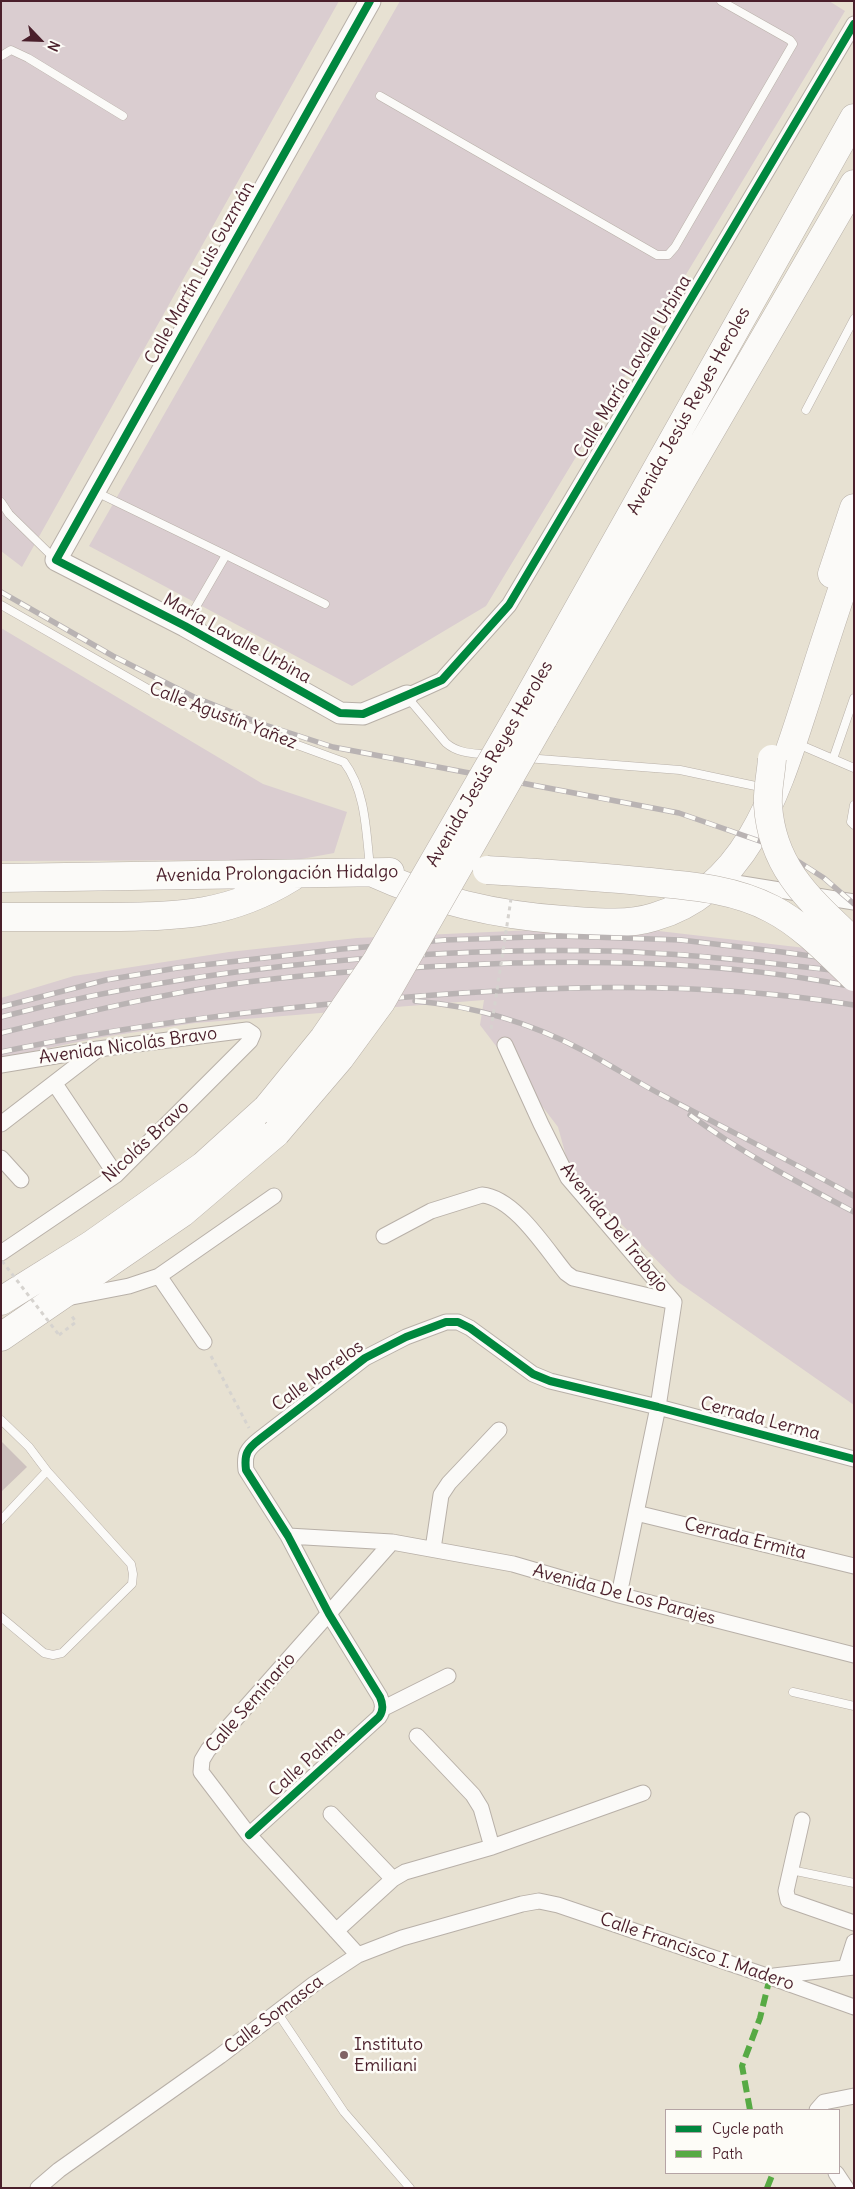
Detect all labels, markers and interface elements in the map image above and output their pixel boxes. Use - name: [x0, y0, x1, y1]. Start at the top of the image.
- north arrow: [15, 15, 65, 65]
- text: N: [44, 38, 64, 54]
- street label: Calle Martín Luis Guzmán: [141, 178, 259, 368]
- street label: Calle María Lavalle Urbina: [570, 272, 696, 462]
- street label: Avenida Jesús Reyes Heroles: [623, 303, 755, 519]
- street label: María Lavalle Urbina: [159, 589, 315, 689]
- street label: Avenida Jesús Reyes Heroles: [422, 657, 558, 871]
- street label: Calle Agustín Yañez: [146, 678, 300, 754]
- street label: Avenida Prolongación Hidalgo: [156, 861, 398, 887]
- street label: Avenida Nicolás Bravo: [37, 1023, 219, 1069]
- street label: Nicolás Bravo: [98, 1096, 194, 1188]
- street label: Avenida Del Trabajo: [555, 1159, 673, 1297]
- street label: Calle Morelos: [268, 1336, 368, 1416]
- street label: Cerrada Lerma: [698, 1393, 822, 1445]
- street label: Cerrada Ermita: [682, 1513, 808, 1565]
- street label: Avenida De Los Parajes: [530, 1560, 718, 1630]
- street label: Calle Seminario: [202, 1648, 300, 1758]
- street label: Calle Palma: [265, 1722, 349, 1802]
- street label: Calle Francisco I. Madero: [597, 1909, 797, 1995]
- street label: Calle Somasca: [220, 1971, 328, 2059]
- place label: Instituto Emiliani: [354, 2034, 423, 2076]
- marker: Instituto Emiliani: [338, 2049, 350, 2061]
- legend: [665, 2109, 840, 2174]
- text: Cycle path: [712, 2119, 784, 2138]
- text: Path: [712, 2144, 743, 2163]

